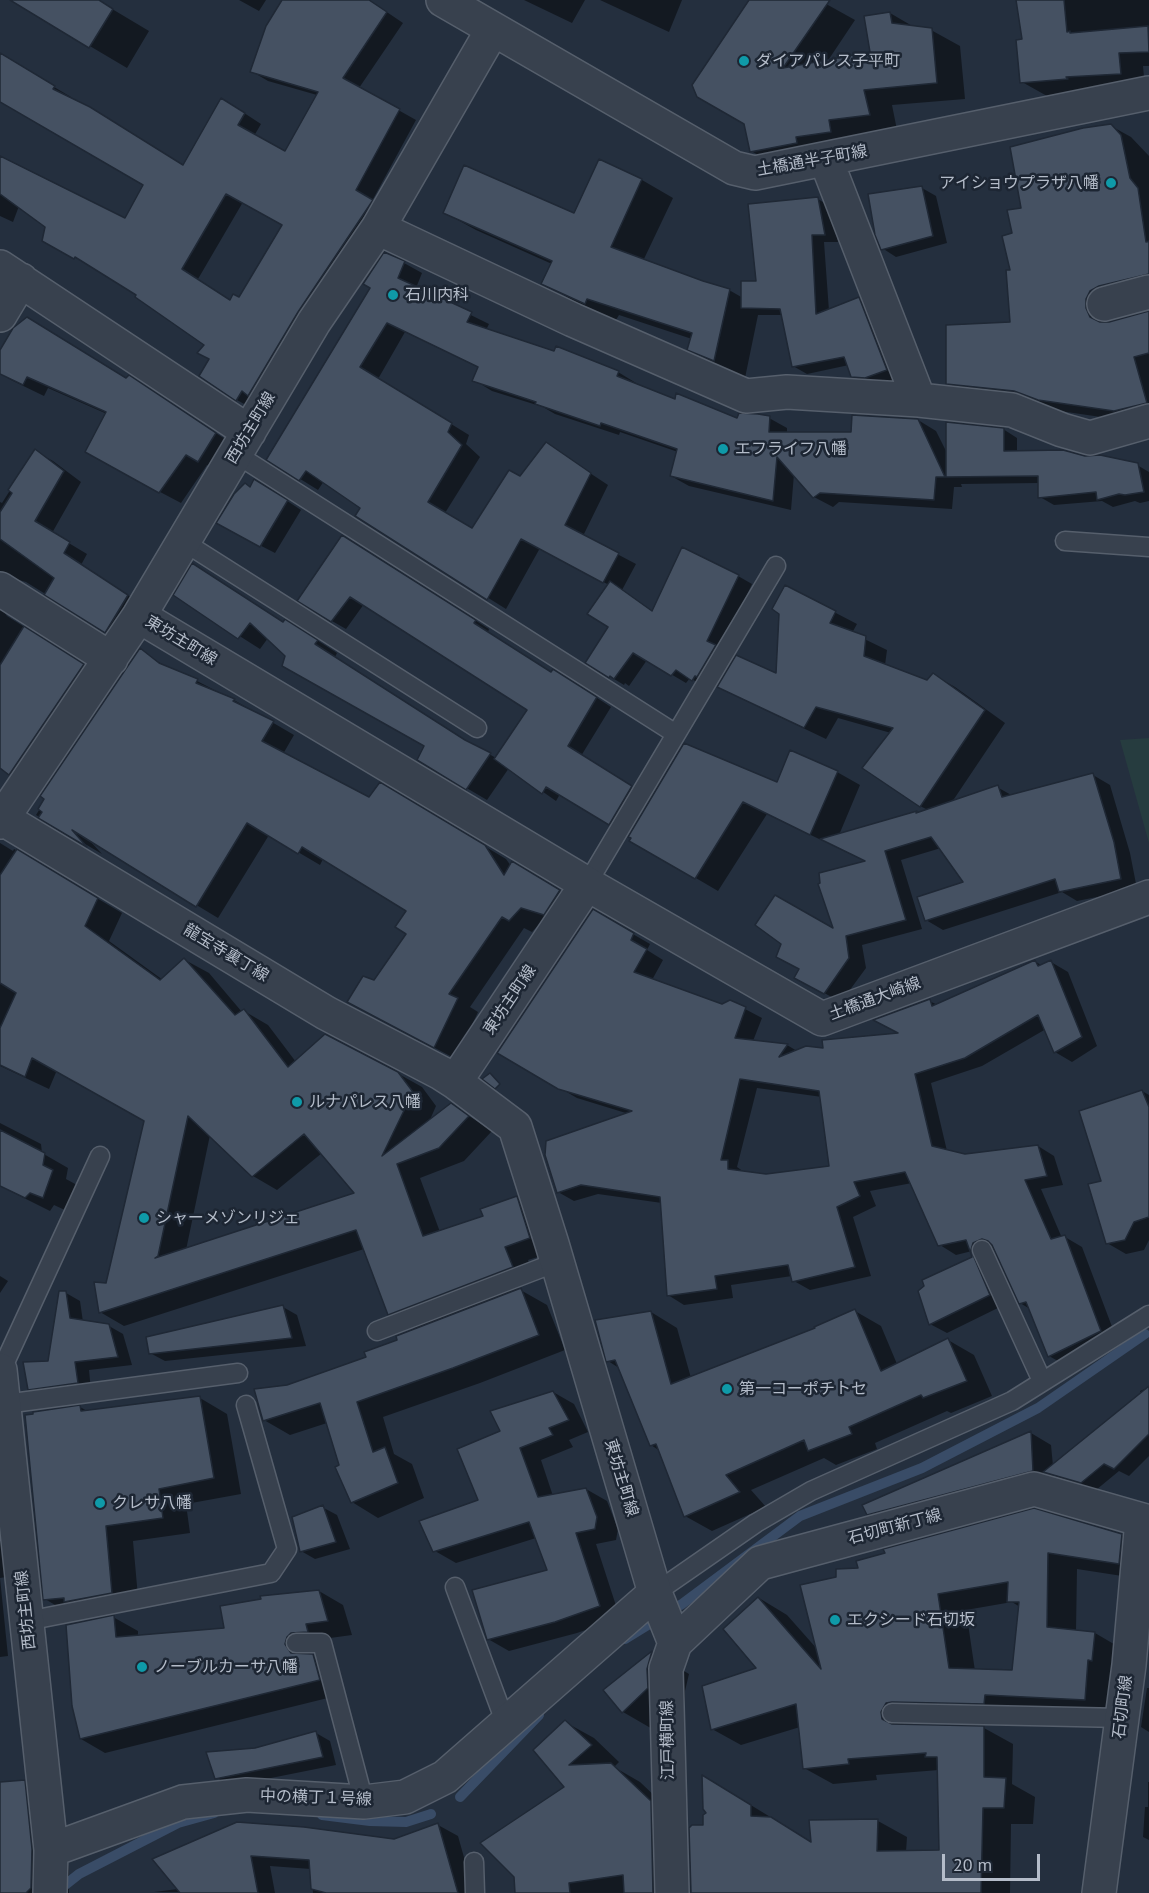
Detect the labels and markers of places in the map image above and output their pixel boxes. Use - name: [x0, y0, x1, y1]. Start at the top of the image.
- place label: ダイアパレス子平町: [756, 51, 900, 71]
- marker: ダイアパレス子平町: [737, 54, 751, 68]
- place label: アイショウプラザ八幡: [939, 173, 1099, 193]
- marker: アイショウプラザ八幡: [1104, 176, 1118, 190]
- place label: 石川内科: [405, 285, 469, 305]
- marker: 石川内科: [386, 288, 400, 302]
- place label: エフライフ八幡: [735, 439, 847, 459]
- marker: エフライフ八幡: [716, 442, 730, 456]
- place label: ルナパレス八幡: [309, 1092, 421, 1112]
- marker: ルナパレス八幡: [290, 1095, 304, 1109]
- place label: シャーメゾンリジェ: [156, 1208, 300, 1228]
- marker: シャーメゾンリジェ: [137, 1211, 151, 1225]
- place label: 第一コーポチトセ: [739, 1379, 867, 1399]
- marker: 第一コーポチトセ: [720, 1382, 734, 1396]
- place label: クレサ八幡: [112, 1493, 192, 1513]
- marker: クレサ八幡: [93, 1496, 107, 1510]
- place label: エクシード石切坂: [847, 1610, 975, 1630]
- marker: エクシード石切坂: [828, 1613, 842, 1627]
- place label: ノーブルカーサ八幡: [154, 1657, 298, 1677]
- marker: ノーブルカーサ八幡: [135, 1660, 149, 1674]

